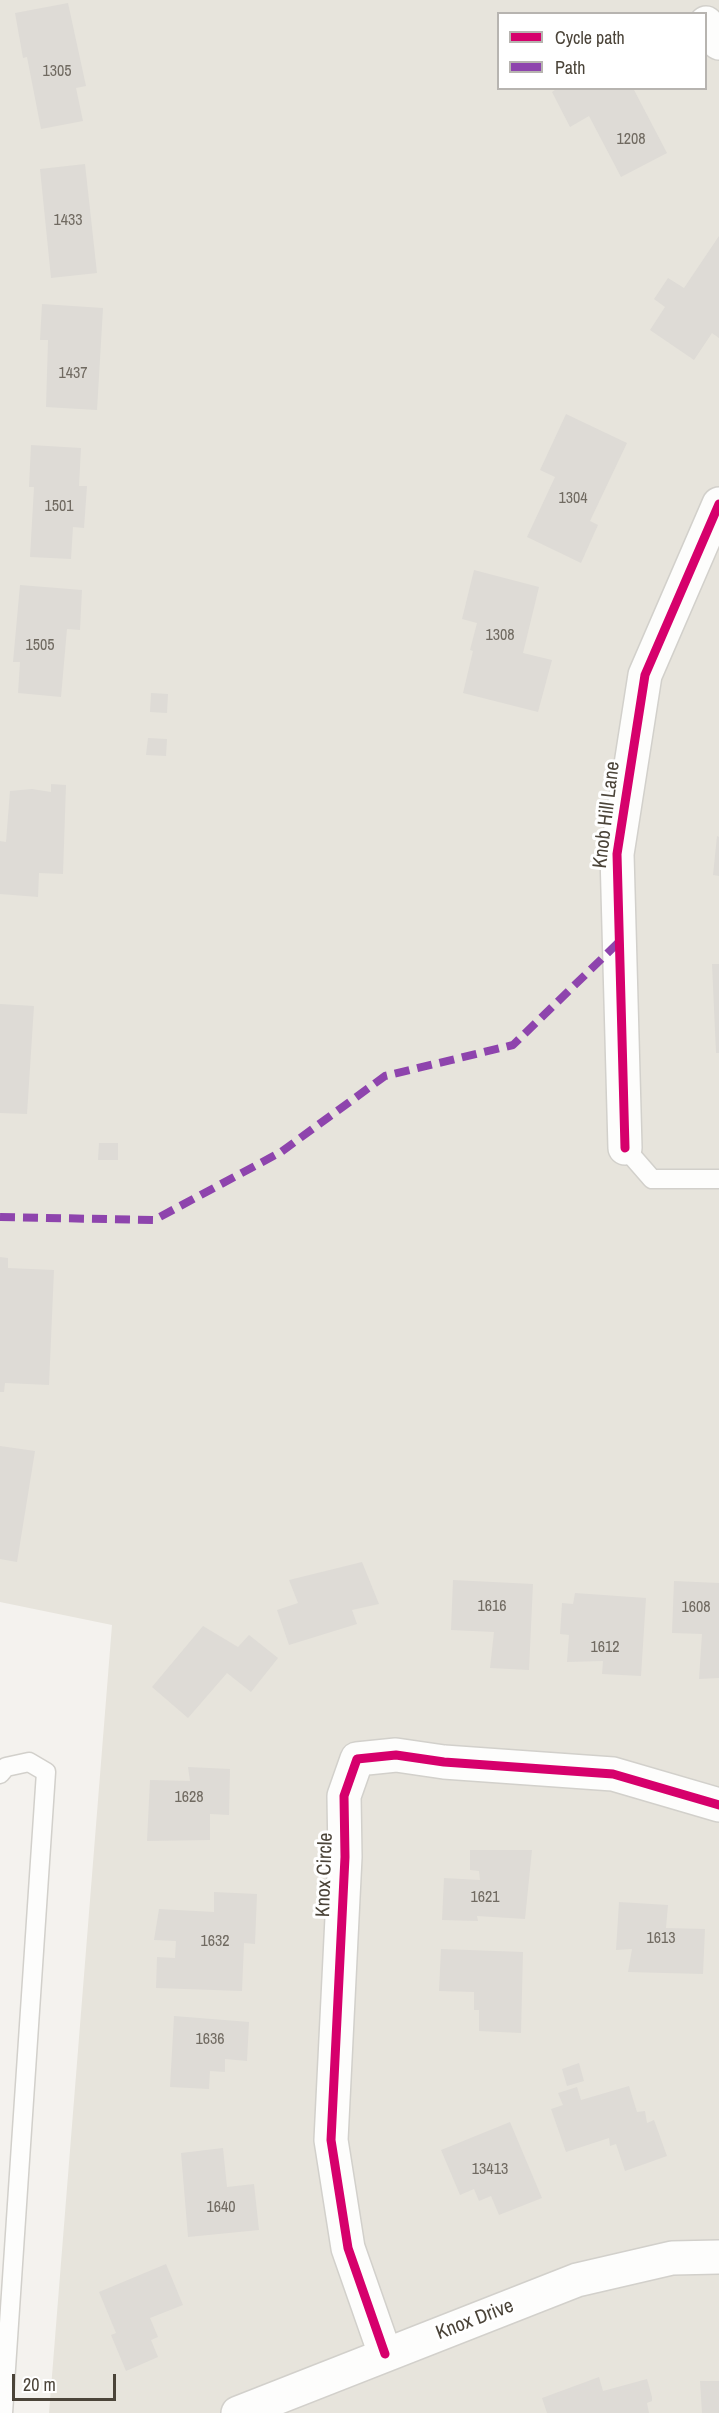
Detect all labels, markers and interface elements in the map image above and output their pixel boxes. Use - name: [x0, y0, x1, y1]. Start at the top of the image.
- legend: [497, 12, 707, 90]
- text: Cycle path: [555, 25, 625, 50]
- text: Path: [555, 55, 585, 80]
- house number: 1305: [42, 62, 72, 82]
- house number: 1208: [616, 130, 646, 150]
- house number: 1433: [53, 211, 83, 231]
- house number: 1437: [58, 364, 88, 384]
- house number: 1304: [558, 489, 588, 509]
- house number: 1501: [44, 497, 74, 517]
- house number: 1308: [485, 626, 515, 646]
- house number: 1505: [25, 636, 55, 656]
- street label: Knob Hill Lane: [589, 760, 625, 870]
- house number: 1616: [477, 1597, 507, 1617]
- house number: 1608: [681, 1598, 711, 1618]
- house number: 1612: [590, 1638, 620, 1658]
- house number: 1628: [174, 1788, 204, 1808]
- street label: Knox Circle: [312, 1832, 338, 1918]
- house number: 1621: [470, 1888, 500, 1908]
- house number: 1613: [646, 1929, 676, 1949]
- house number: 1632: [200, 1932, 230, 1952]
- house number: 1636: [195, 2030, 225, 2050]
- house number: 13413: [472, 2160, 508, 2180]
- house number: 1640: [206, 2198, 236, 2218]
- street label: Knox Drive: [433, 2294, 517, 2346]
- scale bar: [15, 2362, 118, 2400]
- text: 20 m: [23, 2372, 56, 2397]

